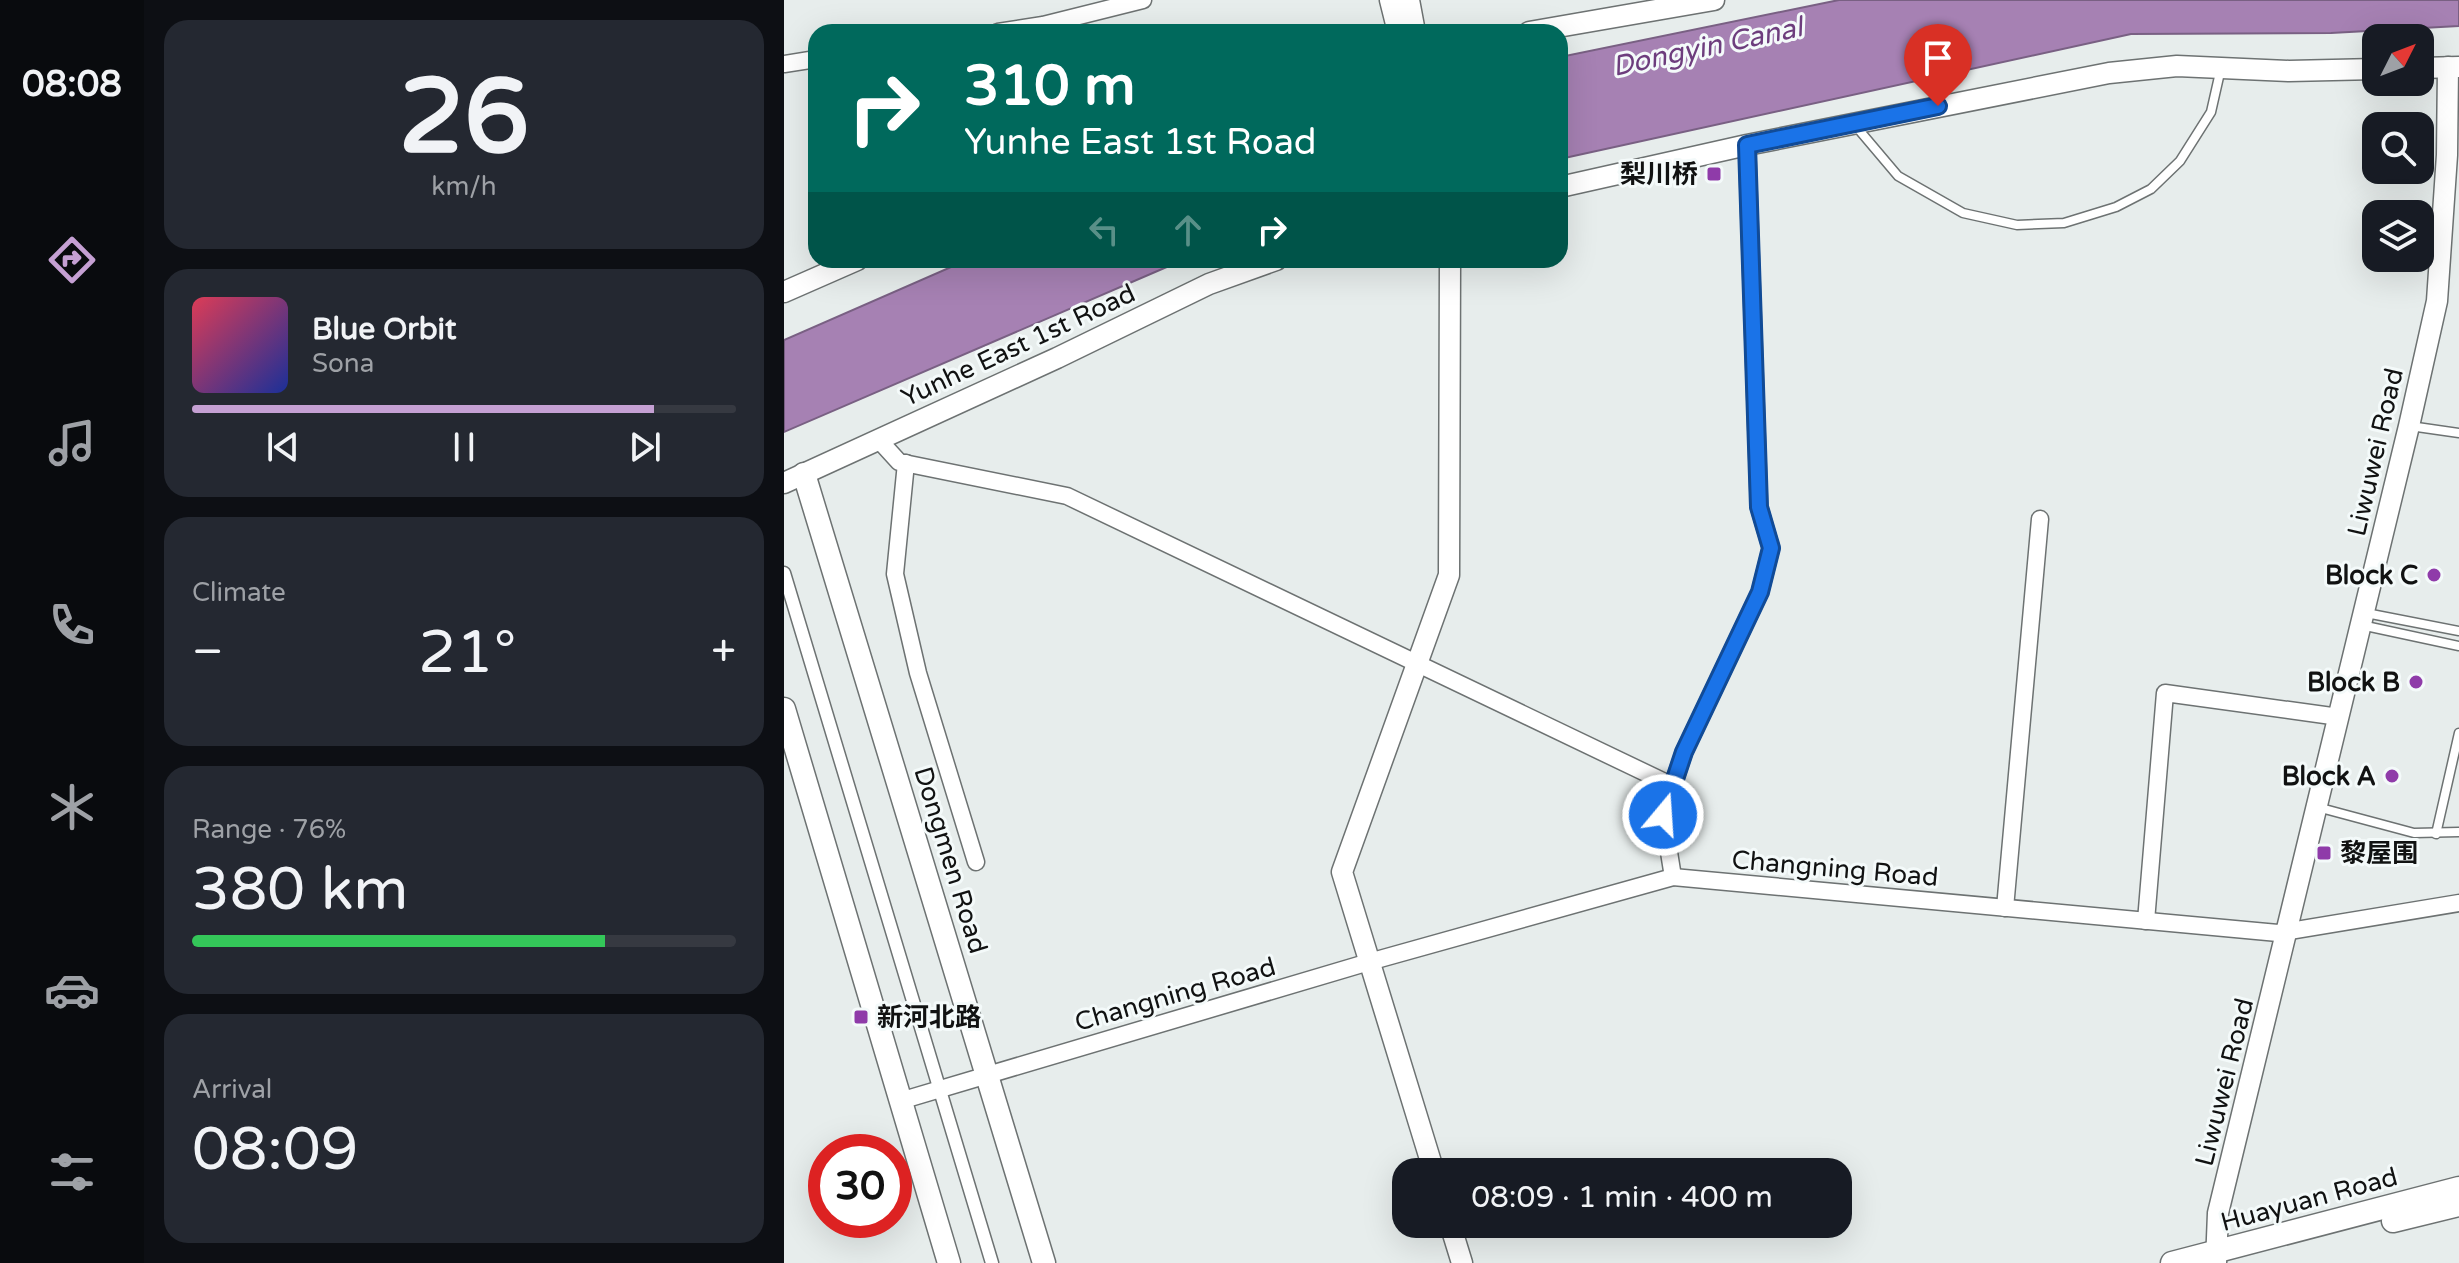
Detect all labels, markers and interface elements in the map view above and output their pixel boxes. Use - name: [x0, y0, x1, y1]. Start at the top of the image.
- water label: Dongyin Canal: [1609, 10, 1808, 84]
- pin: [1904, 24, 1972, 106]
- north arrow: [2362, 24, 2434, 96]
- map controls: [2362, 24, 2434, 272]
- icon: arrive: [1916, 36, 1960, 80]
- text: 310 m: [964, 53, 1135, 120]
- text: 26: [399, 56, 529, 181]
- icon: right: [832, 56, 936, 160]
- text: 08:08: [22, 63, 122, 106]
- button: search: [2362, 112, 2434, 184]
- text: Yunhe East 1st Road: [964, 121, 1317, 164]
- place label: 梨川桥: [1620, 159, 1698, 190]
- marker: 梨川桥: [1705, 165, 1723, 183]
- text: km/h: [431, 171, 497, 202]
- button: layers: [2362, 200, 2434, 272]
- icon: left: [1082, 208, 1126, 252]
- icon: ahead: [1166, 208, 1210, 252]
- icon: right: [1250, 208, 1294, 252]
- icon: directions: [44, 232, 100, 288]
- street label: Yunhe East 1st Road: [896, 278, 1140, 413]
- text: Blue Orbit: [312, 311, 457, 348]
- text: Sona: [312, 348, 374, 379]
- street label: Liwuwei Road: [2341, 365, 2410, 539]
- icon: music: [44, 415, 100, 471]
- icon: previous: [261, 425, 305, 469]
- icon: pause: [442, 425, 486, 469]
- icon: next: [623, 425, 667, 469]
- place label: Block C: [2325, 560, 2418, 591]
- marker: Block C: [2425, 566, 2443, 584]
- text: Climate: [192, 577, 286, 608]
- icon: phone: [44, 597, 100, 653]
- text: 21°: [418, 617, 516, 689]
- text: −: [192, 626, 223, 679]
- text: +: [711, 626, 736, 679]
- place label: Block B: [2307, 667, 2400, 698]
- marker: Block B: [2407, 673, 2425, 691]
- place label: Block A: [2282, 761, 2376, 792]
- street label: Dongmen Road: [907, 763, 994, 957]
- marker: Block A: [2383, 767, 2401, 785]
- position arrow: [1621, 773, 1705, 857]
- icon: climate: [44, 779, 100, 835]
- text: Range · 76%: [192, 814, 346, 845]
- place label: 黎屋围: [2340, 838, 2418, 869]
- street label: Changning Road: [1730, 844, 1940, 893]
- marker: 黎屋围: [2315, 844, 2333, 862]
- text: 380 km: [192, 854, 408, 926]
- street label: Changning Road: [1071, 951, 1279, 1038]
- icon: car: [44, 962, 100, 1018]
- street label: Liwuwei Road: [2189, 995, 2260, 1169]
- place label: 新河北路: [877, 1002, 981, 1033]
- marker: 新河北路: [852, 1008, 870, 1026]
- text: Arrival: [192, 1074, 272, 1105]
- text: 08:09: [192, 1114, 358, 1186]
- speed limit sign: 30: [808, 1134, 912, 1238]
- icon: filters: [44, 1144, 100, 1200]
- street label: Huayuan Road: [2217, 1161, 2401, 1238]
- text: 08:09 · 1 min · 400 m: [1471, 1179, 1773, 1216]

